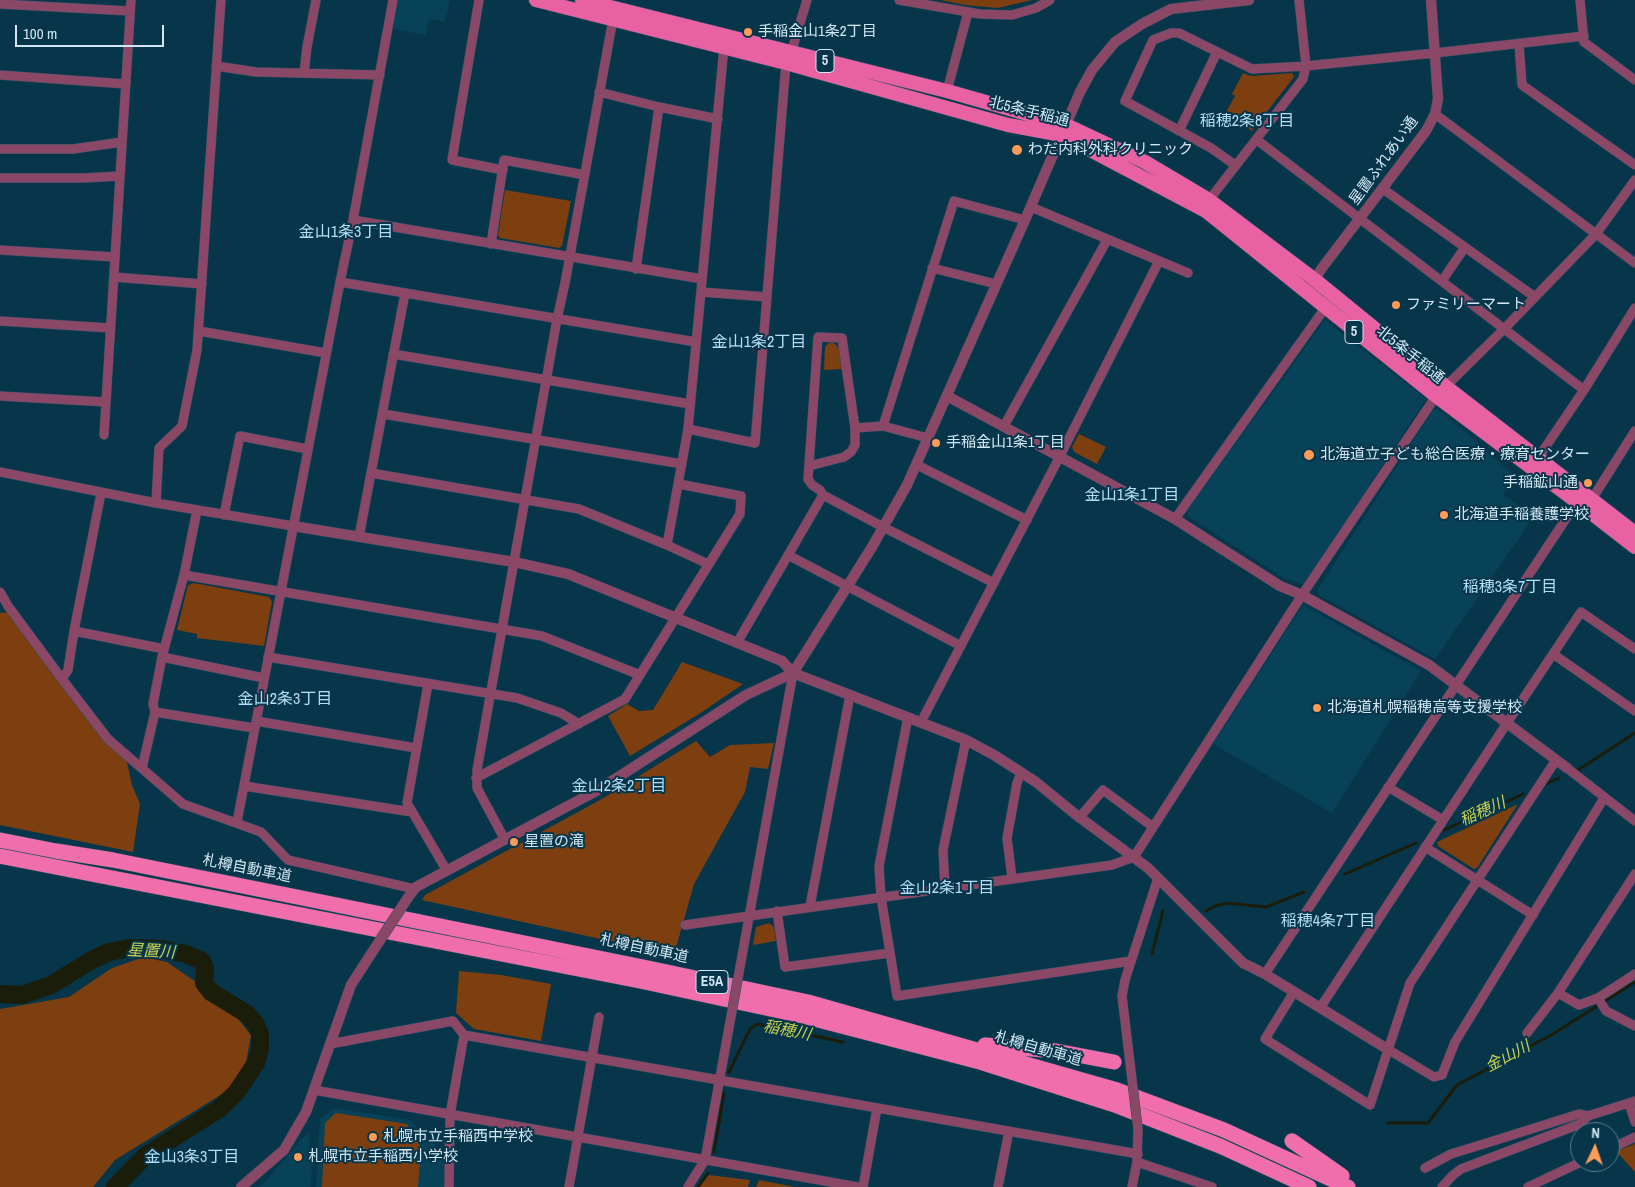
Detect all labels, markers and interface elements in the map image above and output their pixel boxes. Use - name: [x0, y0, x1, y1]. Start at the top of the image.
- scale bar: [18, 15, 166, 47]
- text: 100 m: [23, 23, 57, 44]
- place label: 手稲金山1条2丁目: [758, 23, 877, 41]
- marker: 手稲金山1条2丁目: [742, 26, 754, 38]
- road number: 5: [816, 49, 834, 72]
- street label: 北5条手稲通: [987, 93, 1071, 131]
- district label: 稲穂2条8丁目: [1200, 112, 1294, 132]
- street label: 星置ふれあい通: [1346, 113, 1422, 209]
- place label: わだ内科外科クリニック: [1028, 141, 1193, 159]
- marker: わだ内科外科クリニック: [1010, 143, 1024, 157]
- district label: 金山1条3丁目: [299, 223, 393, 243]
- place label: ファミリーマート: [1406, 296, 1526, 314]
- marker: ファミリーマート: [1390, 299, 1402, 311]
- road number: 5: [1345, 321, 1363, 344]
- street label: 北5条手稲通: [1373, 322, 1447, 388]
- district label: 金山1条2丁目: [712, 333, 806, 353]
- place label: 手稲金山1条1丁目: [946, 434, 1065, 452]
- marker: 手稲金山1条1丁目: [930, 437, 942, 449]
- place label: 北海道立子ども総合医療・療育センター: [1320, 446, 1590, 464]
- marker: 北海道立子ども総合医療・療育センター: [1302, 448, 1316, 462]
- place label: 手稲鉱山通: [1503, 474, 1578, 492]
- marker: 手稲鉱山通: [1582, 477, 1594, 489]
- district label: 金山1条1丁目: [1085, 486, 1179, 506]
- place label: 北海道手稲養護学校: [1454, 506, 1589, 524]
- marker: 北海道手稲養護学校: [1438, 509, 1450, 521]
- district label: 稲穂3条7丁目: [1463, 578, 1557, 598]
- district label: 金山2条3丁目: [238, 690, 332, 710]
- place label: 北海道札幌稲穂高等支援学校: [1327, 699, 1522, 717]
- marker: 北海道札幌稲穂高等支援学校: [1311, 702, 1323, 714]
- district label: 金山2条2丁目: [572, 777, 666, 797]
- water label: 稲穂川: [1457, 793, 1509, 831]
- place label: 星置の滝: [524, 833, 584, 851]
- marker: 星置の滝: [508, 836, 520, 848]
- street label: 札樽自動車道: [201, 852, 293, 886]
- district label: 金山2条1丁目: [900, 879, 994, 899]
- district label: 稲穂4条7丁目: [1281, 912, 1375, 932]
- street label: 札樽自動車道: [598, 931, 690, 967]
- water label: 星置川: [127, 941, 175, 963]
- road number: E5A: [696, 970, 728, 994]
- water label: 稲穂川: [762, 1017, 812, 1045]
- street label: 札樽自動車道: [992, 1028, 1084, 1070]
- water label: 金山川: [1482, 1037, 1534, 1077]
- north arrow: [1570, 1122, 1620, 1172]
- text: N: [1591, 1124, 1600, 1142]
- place label: 札幌市立手稲西中学校: [383, 1128, 533, 1146]
- marker: 札幌市立手稲西中学校: [367, 1131, 379, 1143]
- district label: 金山3条3丁目: [145, 1148, 239, 1168]
- place label: 札幌市立手稲西小学校: [308, 1148, 458, 1166]
- marker: 札幌市立手稲西小学校: [292, 1151, 304, 1163]

